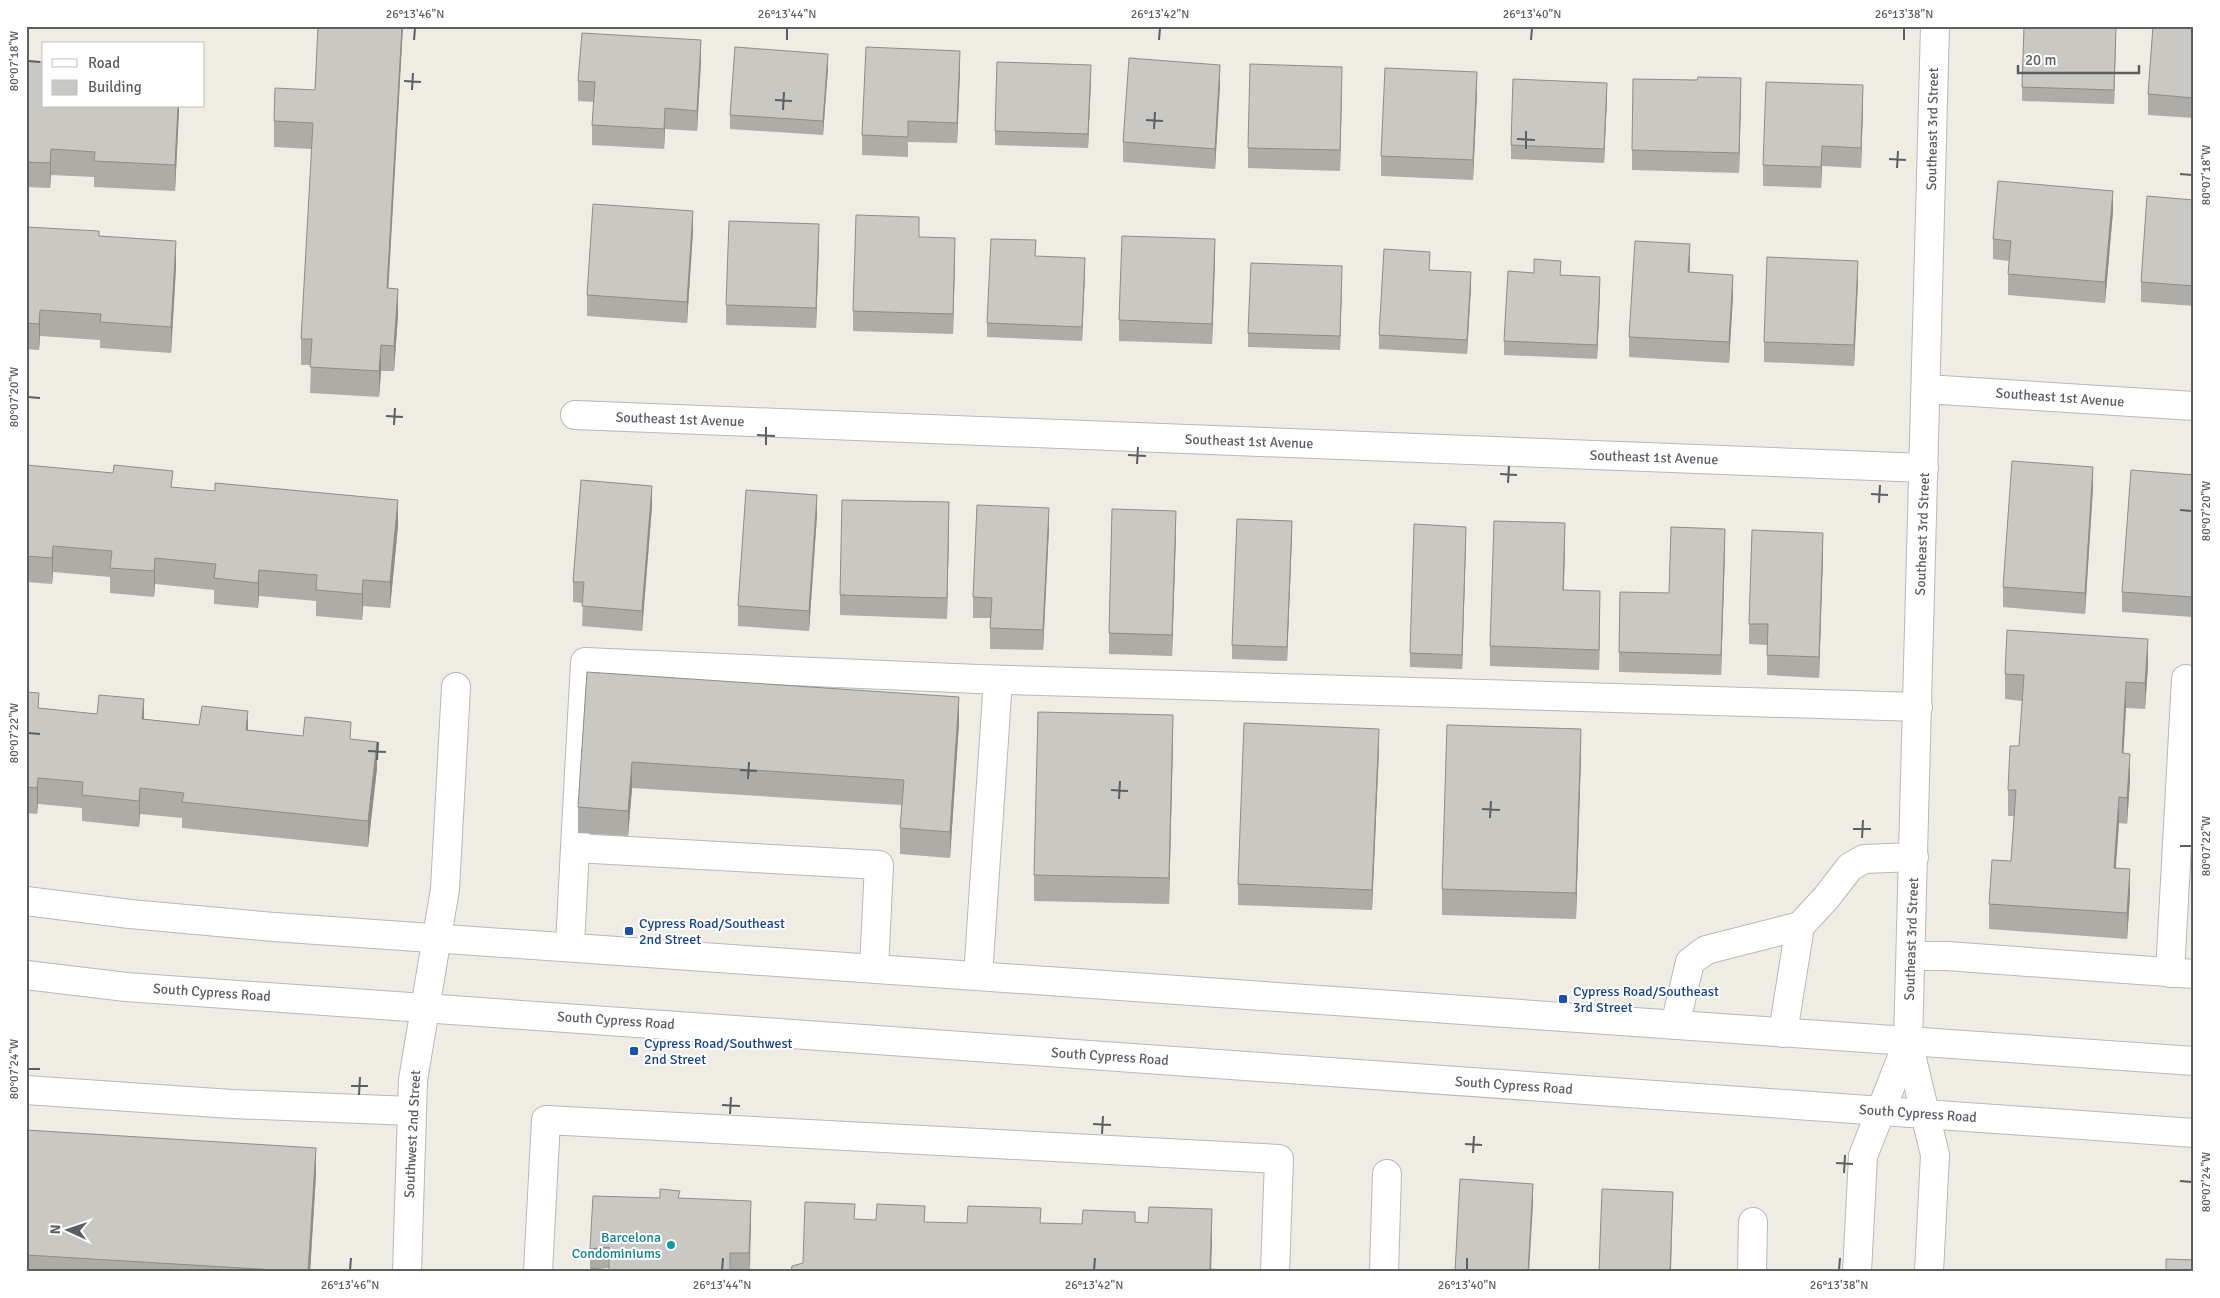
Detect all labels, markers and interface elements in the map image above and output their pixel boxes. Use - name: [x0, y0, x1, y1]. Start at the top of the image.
- text: 26°13'46"N: [386, 7, 444, 22]
- text: 26°13'44"N: [758, 7, 816, 22]
- text: 26°13'42"N: [1131, 7, 1189, 22]
- text: 26°13'40"N: [1503, 7, 1561, 22]
- text: 26°13'38"N: [1875, 7, 1933, 22]
- text: 80°07'18"W: [7, 31, 22, 91]
- legend: [42, 42, 205, 108]
- scale bar: [2018, 42, 2139, 74]
- text: 20 m: [2025, 51, 2056, 69]
- text: Road: [88, 54, 120, 72]
- street label: Southeast 3rd Street: [1923, 67, 1942, 191]
- text: Building: [88, 78, 142, 96]
- text: 80°07'18"W: [2199, 145, 2214, 205]
- text: 80°07'20"W: [7, 367, 22, 427]
- street label: Southeast 1st Avenue: [1995, 385, 2125, 410]
- street label: Southeast 1st Avenue: [615, 409, 745, 430]
- street label: Southeast 1st Avenue: [1184, 431, 1314, 452]
- street label: Southeast 1st Avenue: [1589, 447, 1719, 468]
- street label: Southeast 3rd Street: [1912, 472, 1933, 596]
- text: 80°07'20"W: [2199, 481, 2214, 541]
- text: 80°07'22"W: [7, 703, 22, 763]
- text: 80°07'22"W: [2199, 816, 2214, 876]
- street label: Southeast 3rd Street: [1901, 877, 1922, 1001]
- place label: Cypress Road/Southeast 2nd Street: [639, 915, 785, 948]
- marker: Cypress Road/Southeast 2nd Street: [623, 925, 635, 937]
- street label: South Cypress Road: [153, 980, 271, 1005]
- place label: Cypress Road/Southeast 3rd Street: [1573, 983, 1719, 1016]
- marker: Cypress Road/Southeast 3rd Street: [1557, 993, 1569, 1005]
- street label: South Cypress Road: [557, 1008, 675, 1033]
- place label: Cypress Road/Southwest 2nd Street: [644, 1035, 793, 1068]
- text: 80°07'24"W: [7, 1039, 22, 1099]
- street label: South Cypress Road: [1051, 1044, 1169, 1069]
- marker: Cypress Road/Southwest 2nd Street: [628, 1045, 640, 1057]
- street label: Southwest 2nd Street: [401, 1069, 424, 1199]
- street label: South Cypress Road: [1455, 1073, 1573, 1098]
- street label: South Cypress Road: [1859, 1101, 1977, 1126]
- text: 80°07'24"W: [2199, 1152, 2214, 1212]
- north arrow: [42, 1206, 92, 1256]
- text: N: [47, 1224, 64, 1235]
- place label: Barcelona Condominiums: [572, 1229, 661, 1262]
- marker: Barcelona Condominiums: [665, 1239, 677, 1251]
- text: 26°13'46"N: [321, 1278, 379, 1293]
- text: 26°13'44"N: [693, 1278, 751, 1293]
- text: 26°13'42"N: [1065, 1278, 1123, 1293]
- text: 26°13'40"N: [1438, 1278, 1496, 1293]
- text: 26°13'38"N: [1810, 1278, 1868, 1293]

